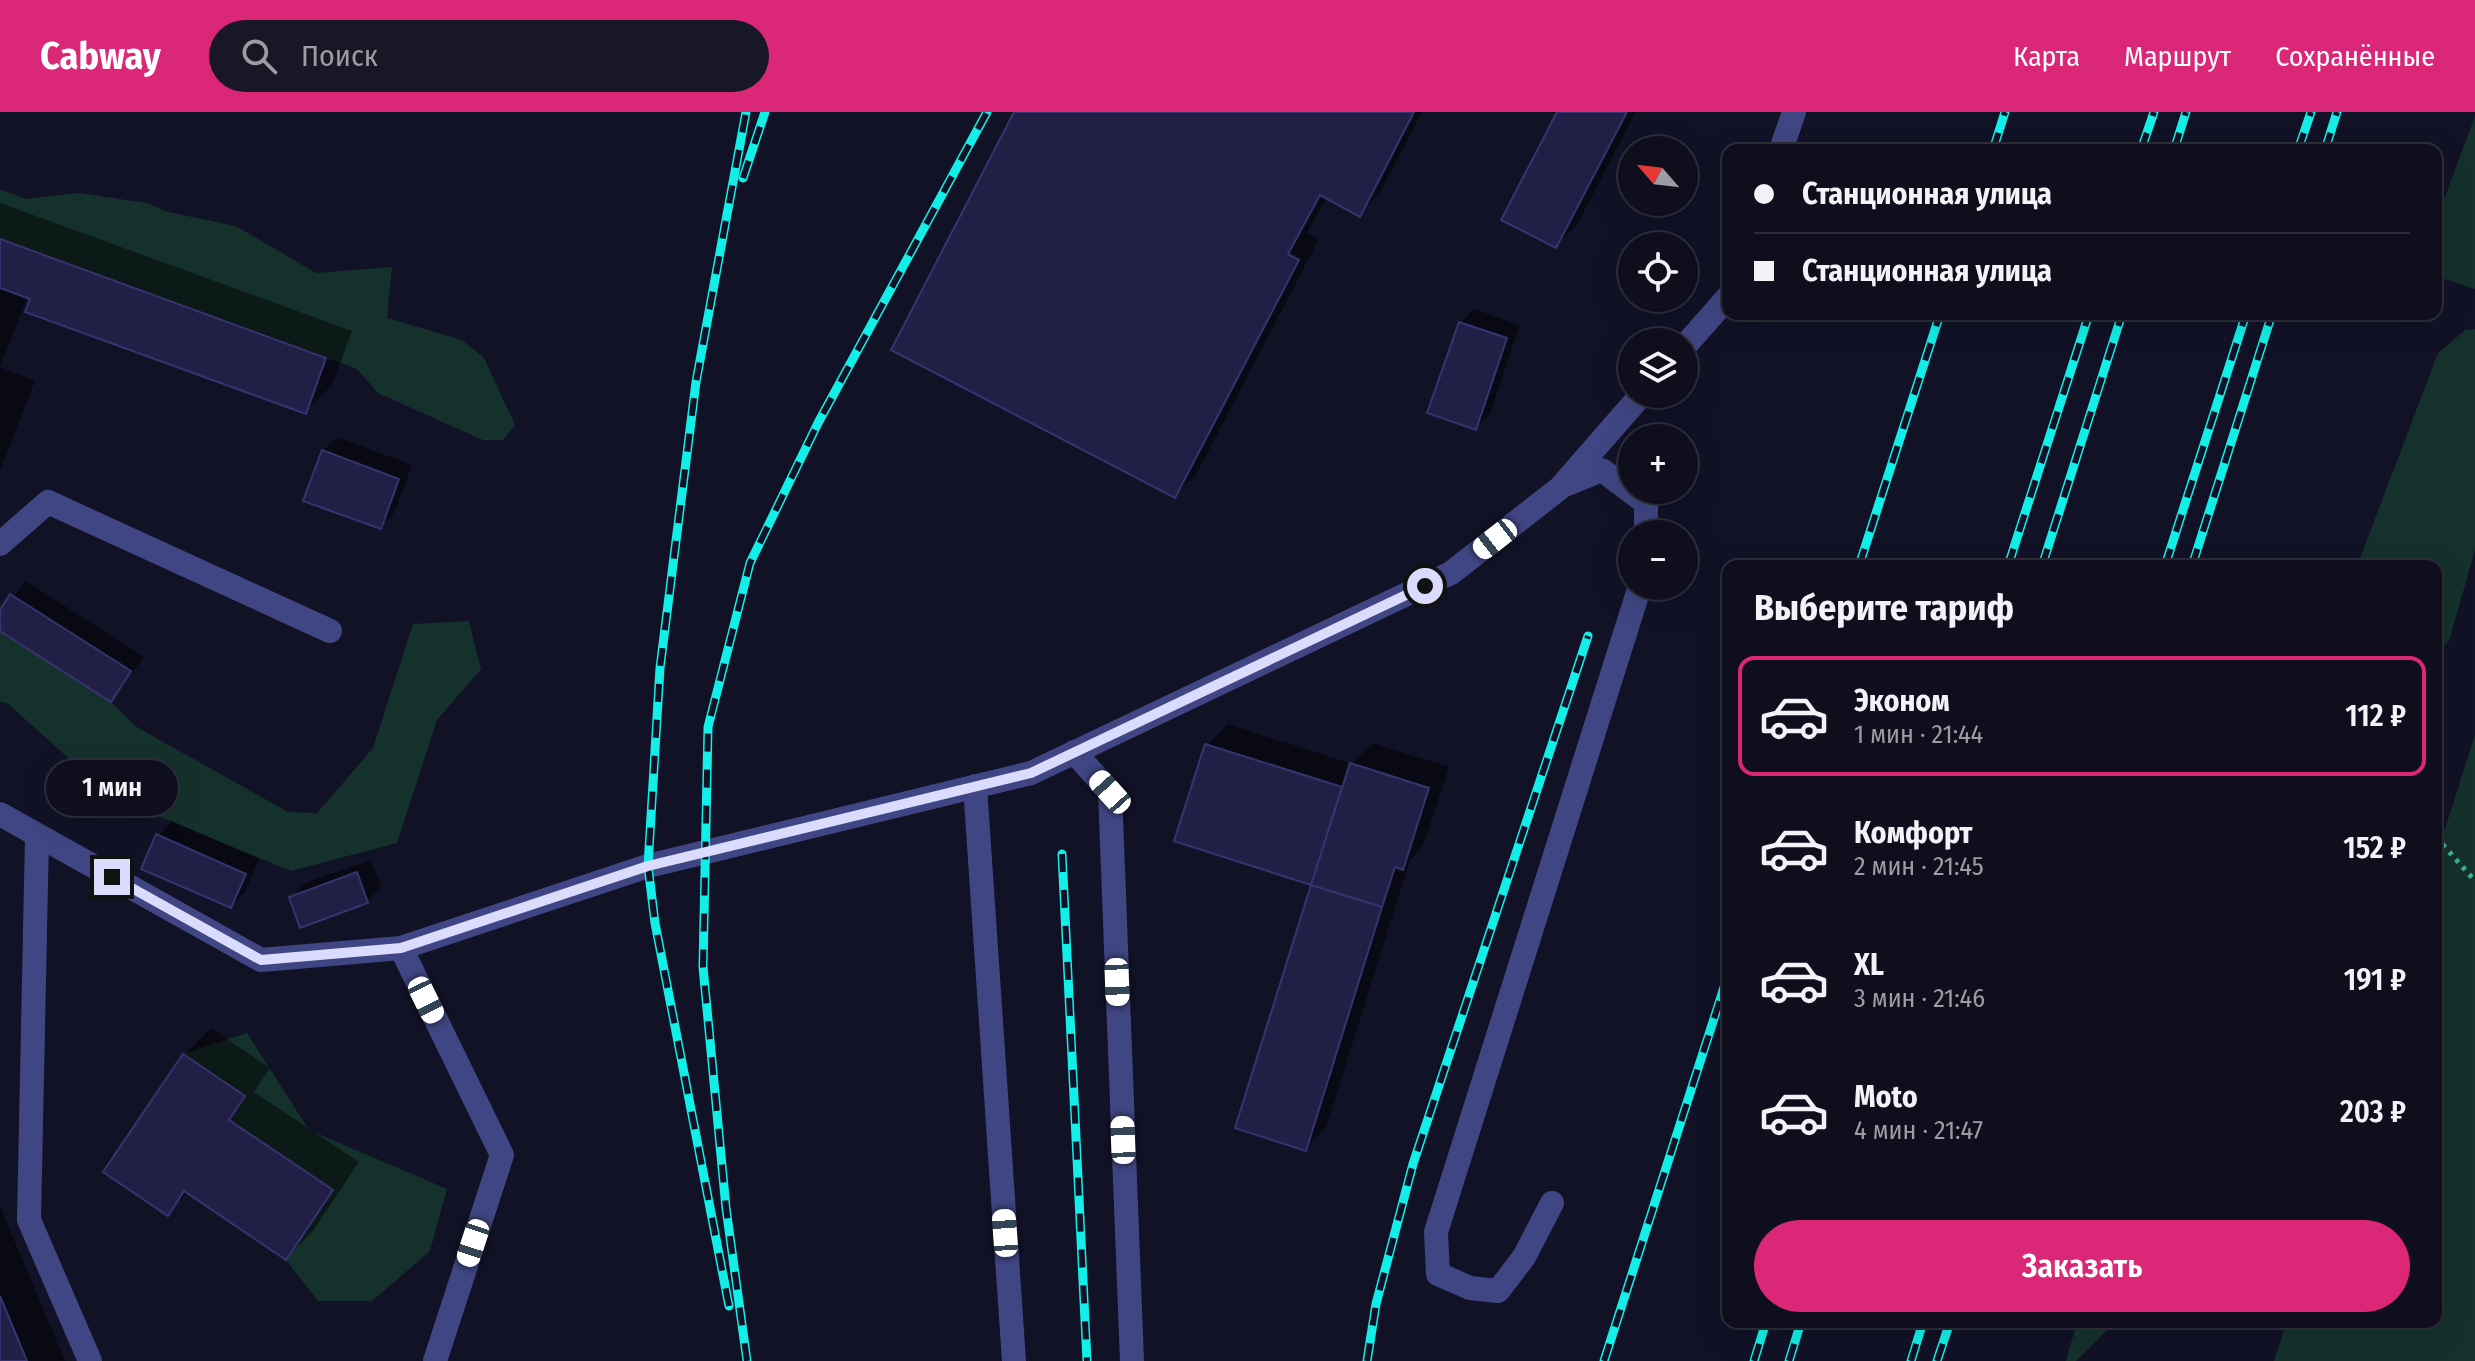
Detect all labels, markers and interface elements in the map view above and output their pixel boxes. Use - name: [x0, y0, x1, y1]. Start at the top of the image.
- search box: [209, 20, 769, 92]
- text: Cabway: [40, 33, 161, 79]
- icon: search: [237, 34, 281, 78]
- text: Поиск: [301, 38, 378, 74]
- text: Карта: [2013, 40, 2080, 73]
- text: Маршрут: [2124, 40, 2231, 73]
- text: Сохранённые: [2275, 40, 2435, 73]
- north arrow: [1618, 136, 1698, 216]
- map controls: [1618, 136, 1698, 600]
- text: Станционная улица: [1802, 176, 2052, 212]
- button: locate: [1618, 232, 1698, 312]
- text: Станционная улица: [1802, 253, 2052, 289]
- button: layers: [1618, 328, 1698, 408]
- button: +: [1618, 424, 1698, 504]
- car: [1469, 515, 1521, 563]
- button: −: [1618, 520, 1698, 600]
- route start: [1407, 568, 1443, 604]
- text: Выберите тариф: [1754, 586, 2014, 630]
- icon: car: [1758, 680, 1830, 752]
- text: Эконом: [1854, 683, 1950, 719]
- text: 112 ₽: [2345, 698, 2406, 734]
- text: 1 мин · 21:44: [1854, 719, 1983, 750]
- callout: 1 мин: [46, 761, 178, 817]
- car: [1085, 766, 1135, 818]
- text: 1 мин: [82, 772, 142, 803]
- icon: car: [1758, 812, 1830, 884]
- text: Комфорт: [1854, 815, 1972, 851]
- text: 152 ₽: [2343, 830, 2406, 866]
- text: 2 мин · 21:45: [1854, 851, 1984, 882]
- route end: [94, 859, 130, 895]
- icon: car: [1758, 944, 1830, 1016]
- text: XL: [1854, 947, 1884, 983]
- car: [1104, 958, 1130, 1006]
- text: 191 ₽: [2344, 962, 2406, 998]
- car: [405, 973, 447, 1027]
- text: 3 мин · 21:46: [1854, 983, 1985, 1014]
- icon: car: [1758, 1076, 1830, 1148]
- text: Moto: [1854, 1079, 1918, 1115]
- text: 203 ₽: [2340, 1094, 2406, 1130]
- text: 4 мин · 21:47: [1854, 1115, 1983, 1146]
- car: [1110, 1116, 1136, 1164]
- car: [991, 1208, 1019, 1258]
- car: [454, 1216, 492, 1270]
- button: Заказать: [1754, 1220, 2410, 1312]

